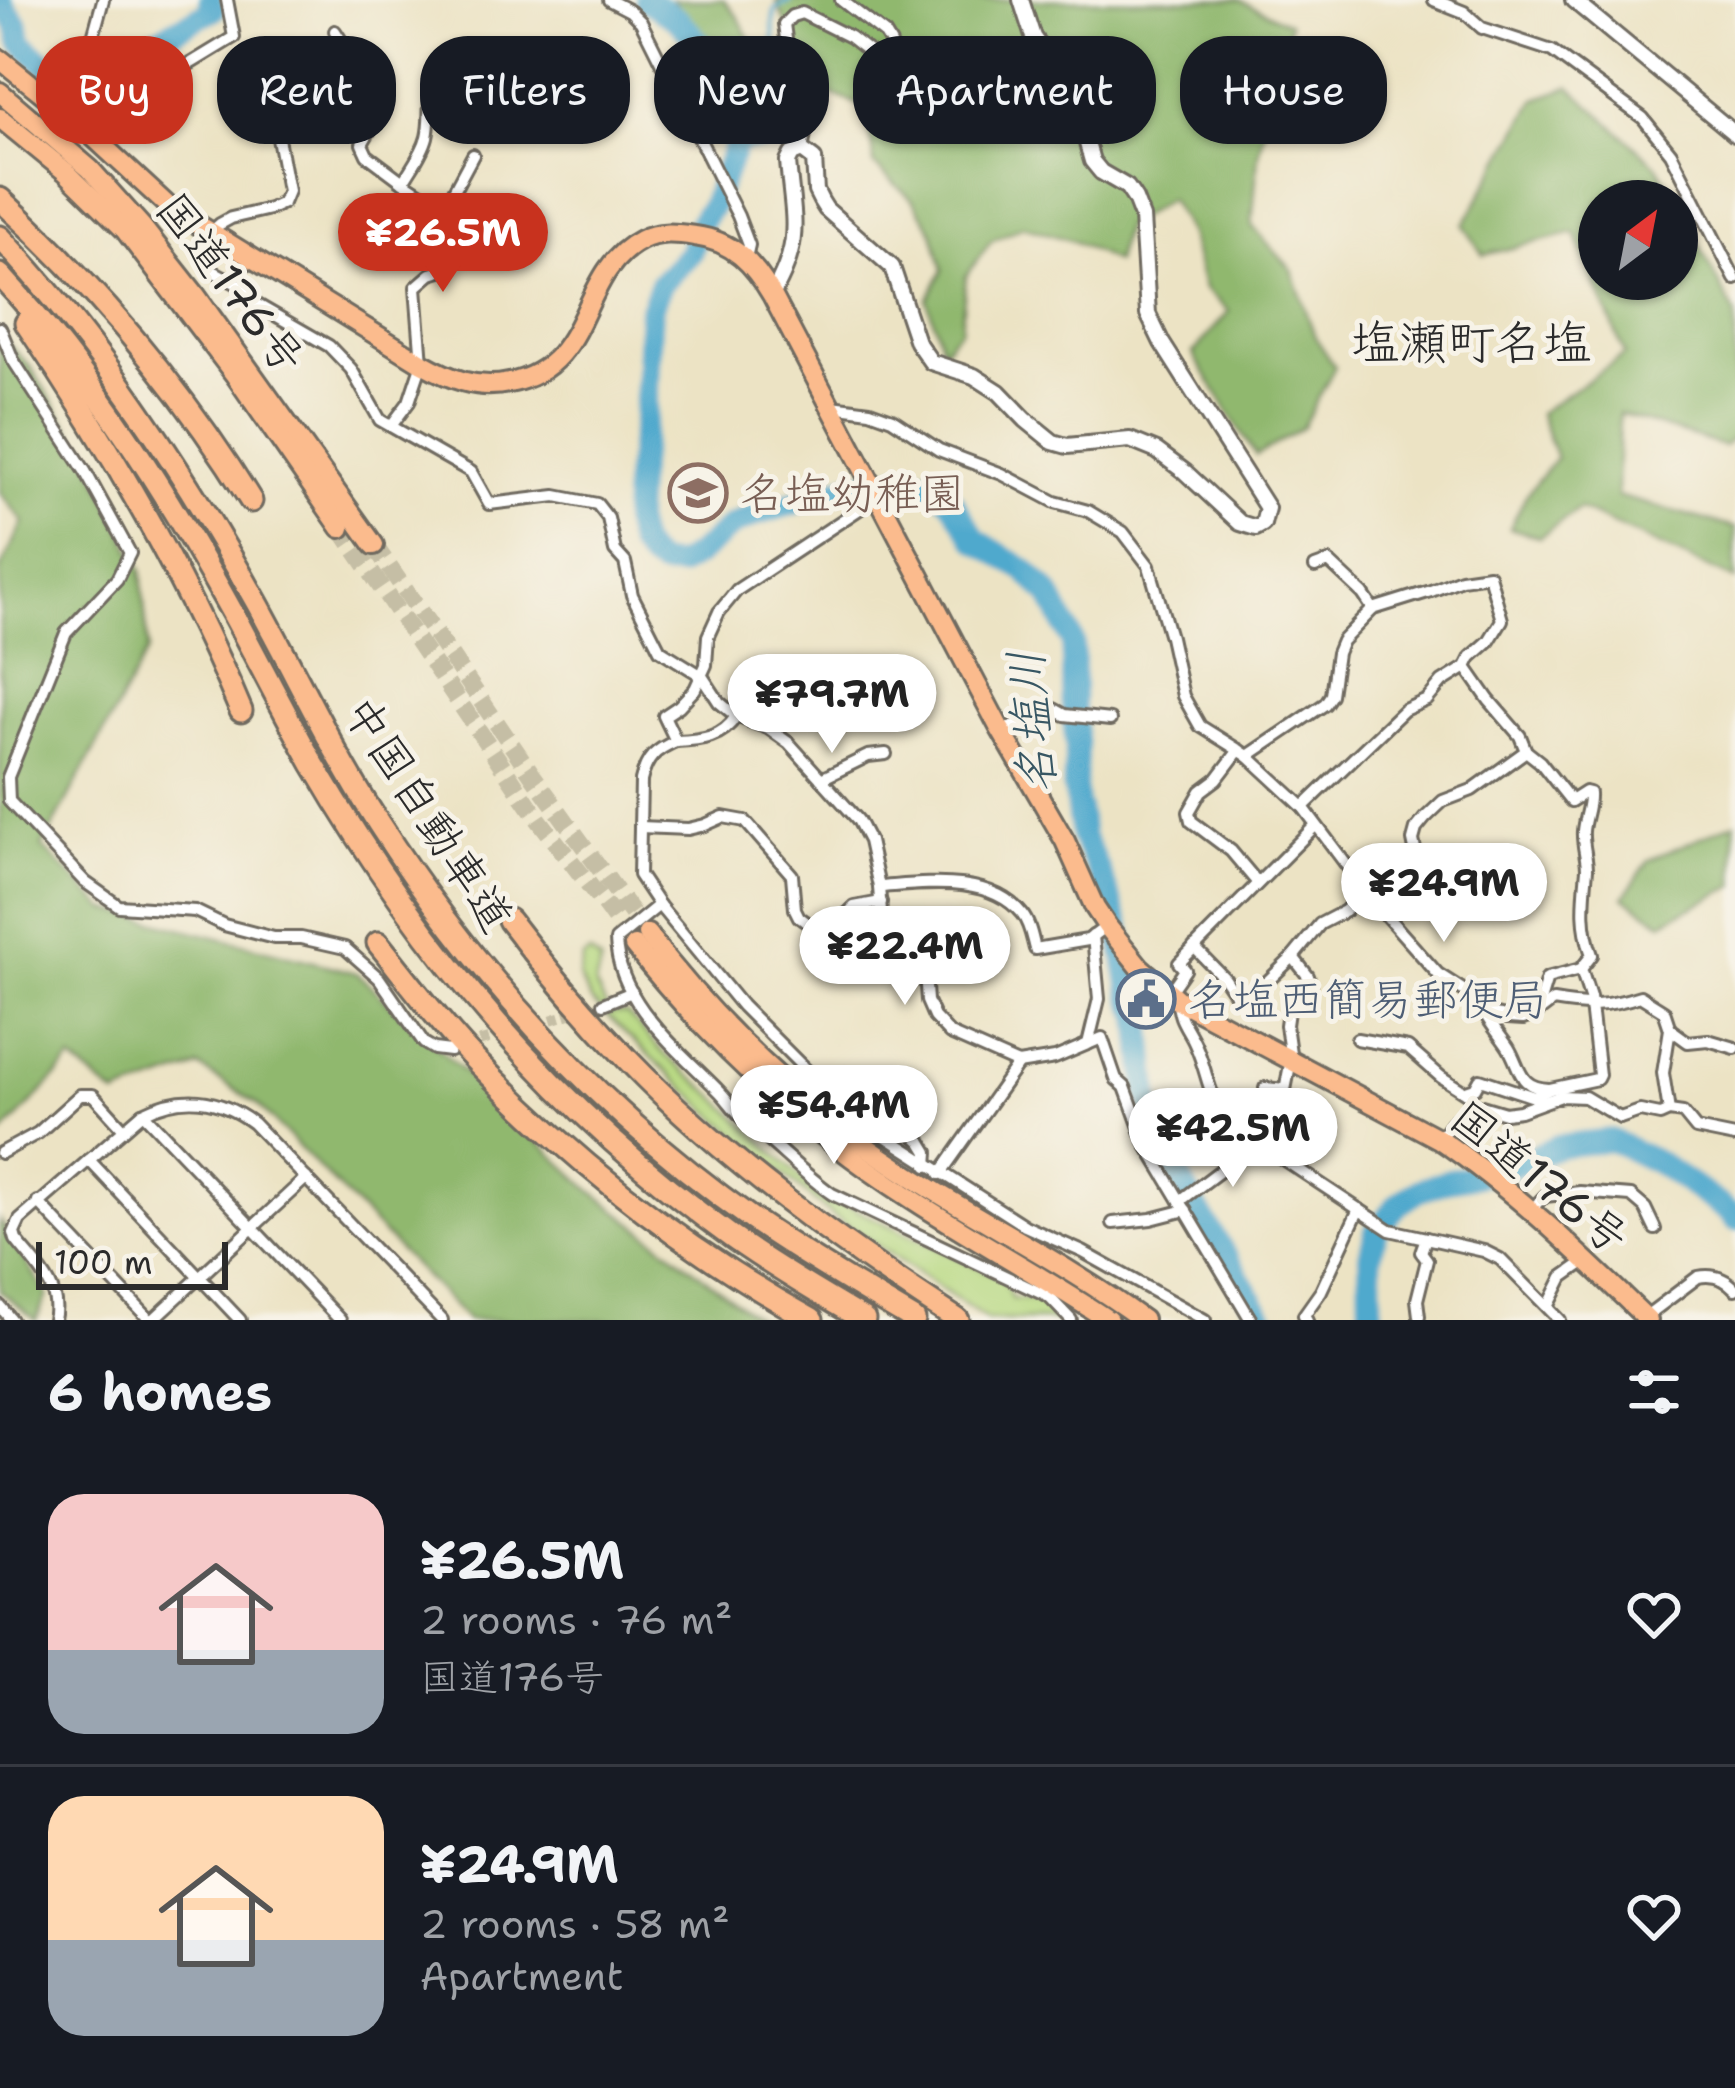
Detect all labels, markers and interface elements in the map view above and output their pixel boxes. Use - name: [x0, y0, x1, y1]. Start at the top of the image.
- chip: Buy: [36, 36, 193, 144]
- chip: Rent: [217, 36, 396, 144]
- chip: Filters: [420, 36, 630, 144]
- chip: New: [654, 36, 829, 144]
- chip: Apartment: [853, 36, 1156, 144]
- chip: House: [1180, 36, 1387, 144]
- street label: 国道176号: [143, 180, 319, 386]
- north arrow: [1578, 180, 1698, 300]
- map controls: [1578, 180, 1698, 300]
- pin: ¥26.5M: [345, 193, 541, 295]
- text: ¥26.5M: [365, 206, 521, 258]
- district label: 塩瀬町名塩: [1351, 310, 1591, 374]
- school or university icon: 名塩幼稚園: [667, 462, 729, 524]
- place label: 名塩幼稚園: [740, 463, 965, 523]
- water label: 名塩川: [993, 647, 1069, 797]
- pin: ¥79.7M: [734, 654, 930, 756]
- text: ¥79.7M: [754, 667, 910, 719]
- street label: 中国自動車道: [330, 684, 528, 944]
- pin: ¥24.9M: [1346, 843, 1542, 945]
- text: ¥24.9M: [1368, 856, 1520, 908]
- pin: ¥22.4M: [807, 906, 1003, 1008]
- text: ¥22.4M: [826, 919, 984, 971]
- public building icon: 名塩西簡易郵便局: [1115, 968, 1177, 1030]
- place label: 名塩西簡易郵便局: [1188, 969, 1548, 1029]
- pin: ¥54.4M: [736, 1065, 932, 1167]
- text: ¥54.4M: [758, 1078, 910, 1130]
- street label: 国道176号: [1438, 1087, 1642, 1267]
- pin: ¥42.5M: [1135, 1088, 1331, 1190]
- text: ¥42.5M: [1155, 1101, 1311, 1153]
- scale bar: [36, 1236, 228, 1289]
- text: 100 m: [54, 1240, 153, 1285]
- text: 6 homes: [48, 1358, 272, 1426]
- icon: filters: [1621, 1359, 1687, 1425]
- text: ¥26.5M: [420, 1526, 624, 1594]
- icon: home: [144, 1542, 288, 1686]
- icon: heart: [1621, 1581, 1687, 1647]
- text: 2 rooms · 76 m²: [420, 1594, 732, 1646]
- text: 国道176号: [420, 1651, 604, 1703]
- text: ¥24.9M: [420, 1830, 619, 1898]
- icon: home: [144, 1844, 288, 1988]
- icon: heart: [1621, 1883, 1687, 1949]
- text: 2 rooms · 58 m²: [420, 1898, 730, 1950]
- text: Apartment: [420, 1950, 623, 2002]

